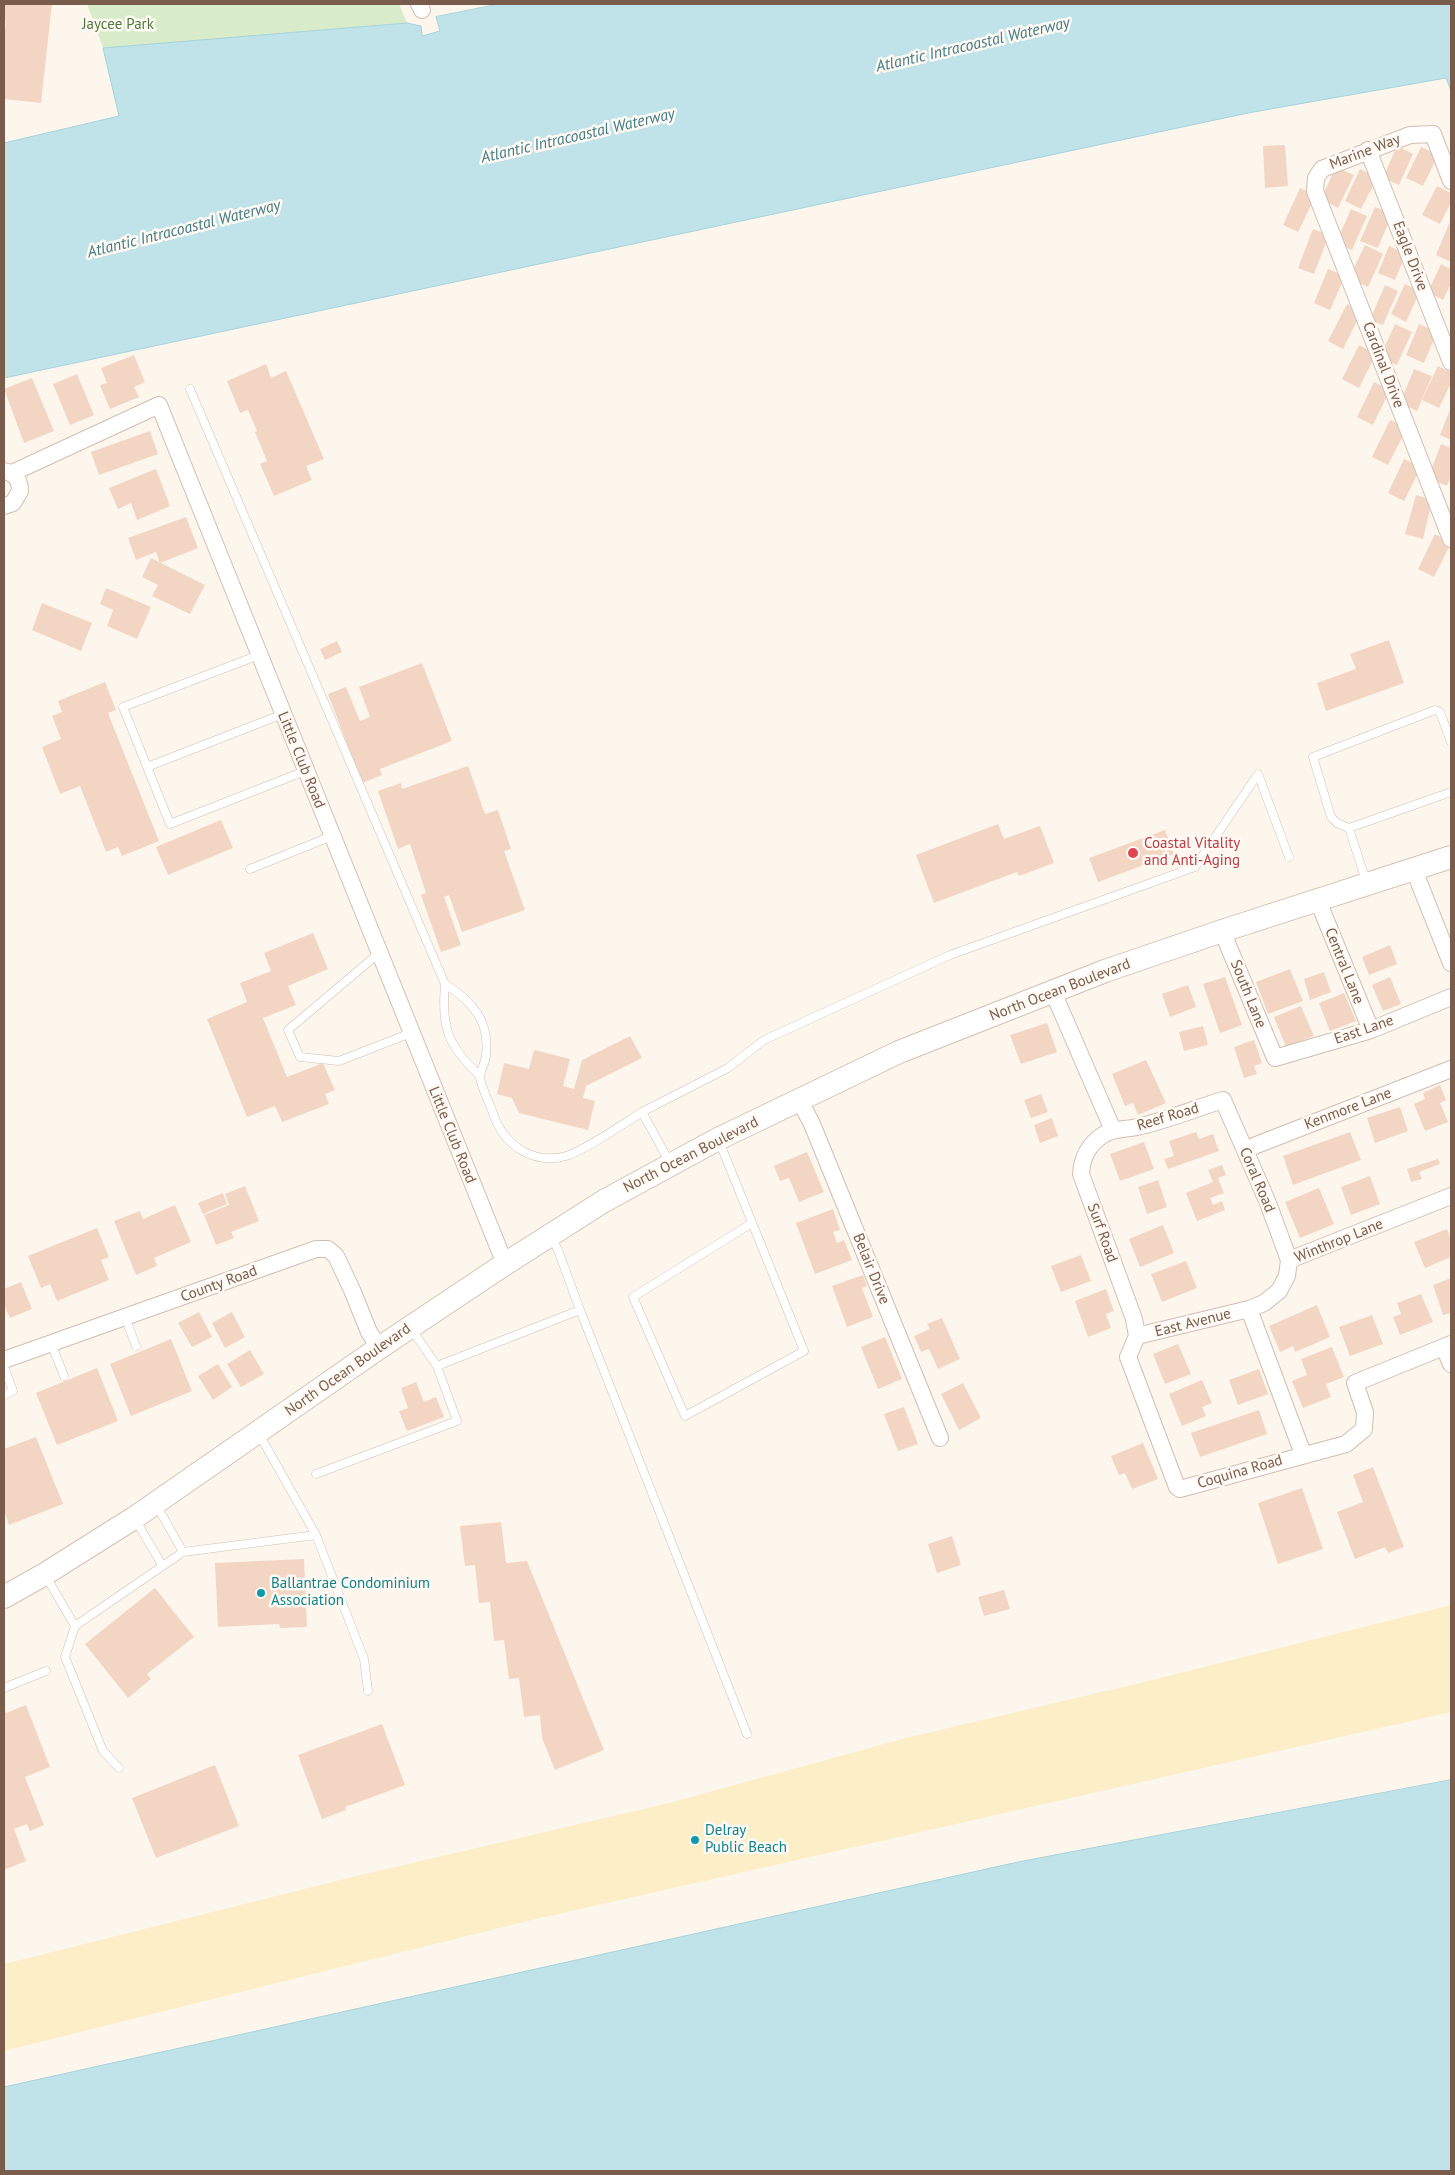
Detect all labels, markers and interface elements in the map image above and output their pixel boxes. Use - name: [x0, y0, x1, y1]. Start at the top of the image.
- water label: Atlantic Intracoastal Waterway: [874, 13, 1072, 77]
- park label: Jaycee Park: [82, 16, 154, 34]
- water label: Atlantic Intracoastal Waterway: [479, 104, 677, 168]
- street label: Marine Way: [1327, 130, 1403, 174]
- water label: Atlantic Intracoastal Waterway: [85, 196, 283, 262]
- street label: Eagle Drive: [1388, 219, 1432, 293]
- street label: Cardinal Drive: [1358, 319, 1408, 411]
- street label: Little Club Road: [273, 709, 329, 811]
- place label: Coastal Vitality and Anti-Aging: [1144, 835, 1240, 870]
- marker: Coastal Vitality and Anti-Aging: [1126, 846, 1140, 860]
- street label: Central Lane: [1321, 925, 1367, 1007]
- street label: North Ocean Boulevard: [987, 955, 1133, 1025]
- street label: South Lane: [1226, 957, 1270, 1031]
- street label: East Lane: [1332, 1011, 1396, 1049]
- street label: Little Club Road: [424, 1084, 480, 1186]
- street label: Kenmore Lane: [1302, 1084, 1394, 1134]
- street label: Reef Road: [1135, 1099, 1201, 1135]
- street label: North Ocean Boulevard: [620, 1113, 762, 1197]
- street label: Coral Road: [1235, 1145, 1279, 1215]
- street label: Surf Road: [1083, 1201, 1121, 1265]
- street label: Winthrop Lane: [1292, 1215, 1386, 1267]
- street label: Belair Drive: [849, 1231, 893, 1307]
- street label: County Road: [178, 1262, 260, 1306]
- street label: East Avenue: [1153, 1305, 1233, 1341]
- street label: North Ocean Boulevard: [282, 1320, 414, 1420]
- street label: Coquina Road: [1195, 1451, 1285, 1493]
- place label: Ballantrae Condominium Association: [271, 1575, 430, 1610]
- marker: Ballantrae Condominium Association: [255, 1587, 267, 1599]
- place label: Delray Public Beach: [705, 1822, 787, 1857]
- marker: Delray Public Beach: [689, 1834, 701, 1846]

